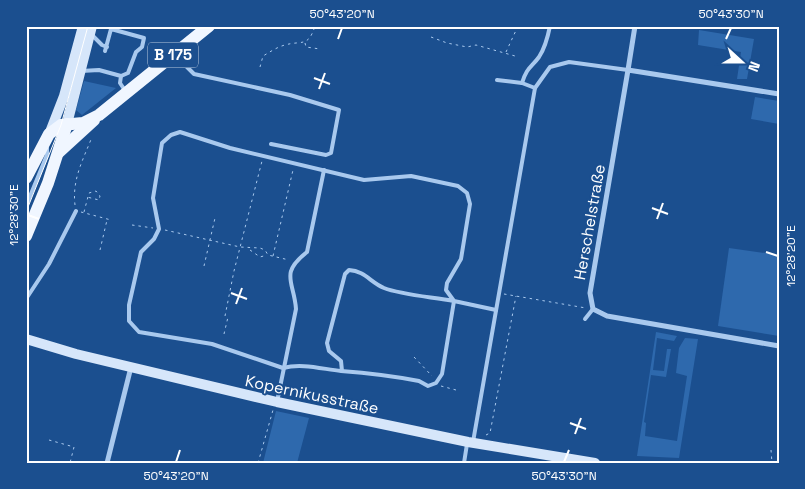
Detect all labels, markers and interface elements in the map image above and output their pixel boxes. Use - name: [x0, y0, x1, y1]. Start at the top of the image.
- text: 50°43'20"N: [309, 6, 375, 22]
- text: 50°43'30"N: [698, 6, 764, 22]
- north arrow: [718, 38, 768, 88]
- road number: B 175: [148, 42, 198, 68]
- text: N: [744, 59, 764, 74]
- street label: Herschelstraße: [569, 163, 610, 282]
- text: 12°28'30"E: [6, 184, 22, 246]
- text: 12°28'20"E: [783, 225, 799, 287]
- street label: Kopernikusstraße: [243, 370, 380, 419]
- text: 50°43'20"N: [143, 468, 209, 484]
- text: 50°43'30"N: [531, 468, 597, 484]

